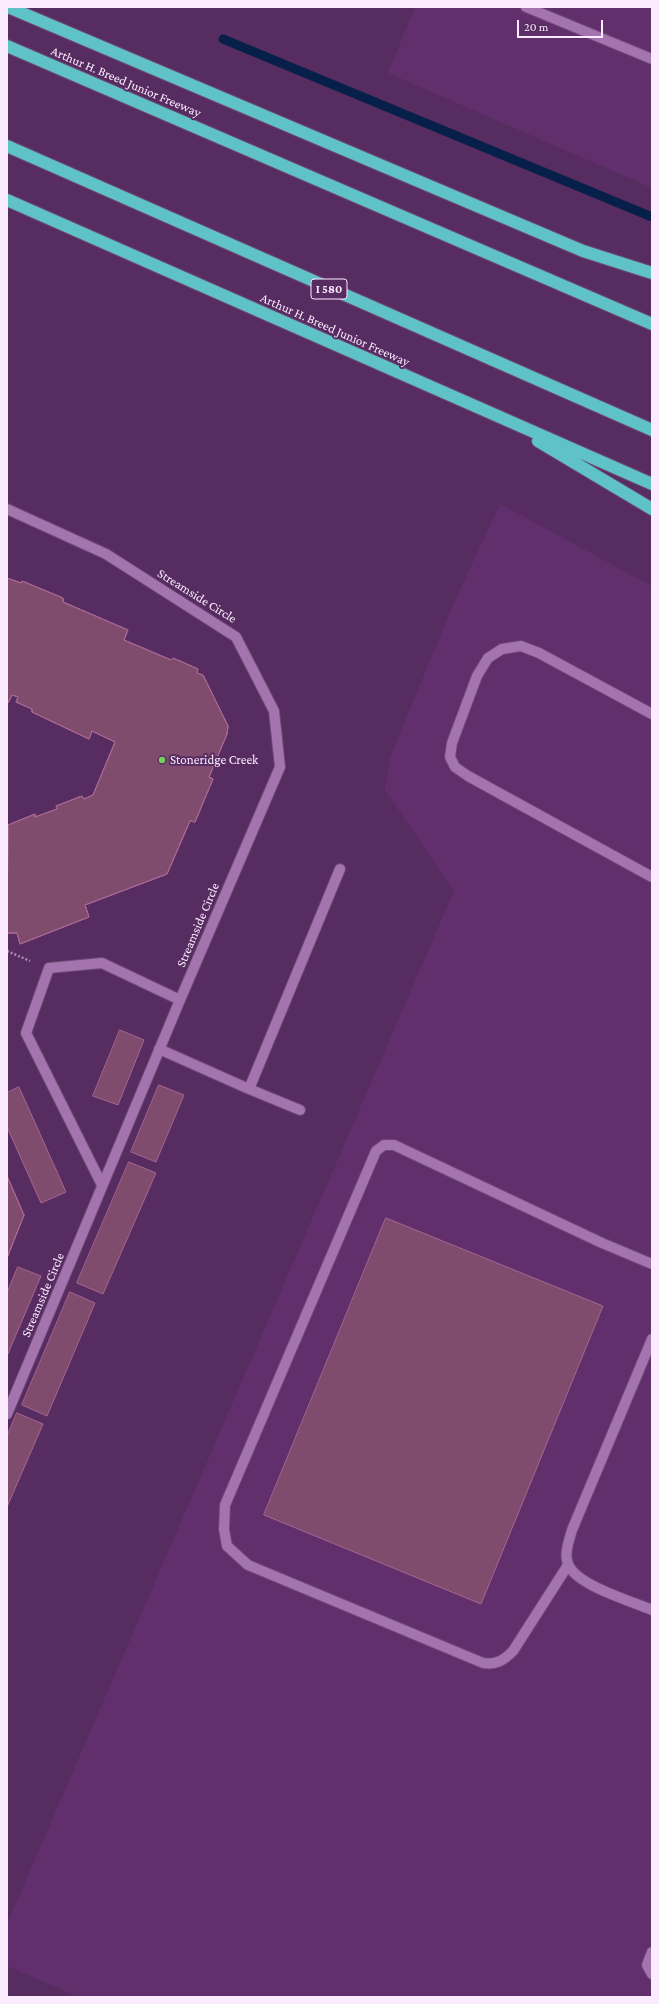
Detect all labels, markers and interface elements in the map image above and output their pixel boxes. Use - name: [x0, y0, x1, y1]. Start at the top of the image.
- scale bar: [519, 12, 605, 38]
- text: 20 m: [524, 20, 548, 34]
- street label: Arthur H. Breed Junior Freeway: [49, 43, 203, 121]
- road number: I 580: [311, 279, 347, 299]
- street label: Arthur H. Breed Junior Freeway: [258, 290, 412, 370]
- street label: Streamside Circle: [155, 565, 239, 627]
- place label: Stoneridge Creek: [170, 752, 258, 768]
- marker: Stoneridge Creek: [157, 755, 167, 765]
- street label: Streamside Circle: [173, 880, 223, 970]
- street label: Streamside Circle: [18, 1250, 68, 1340]

